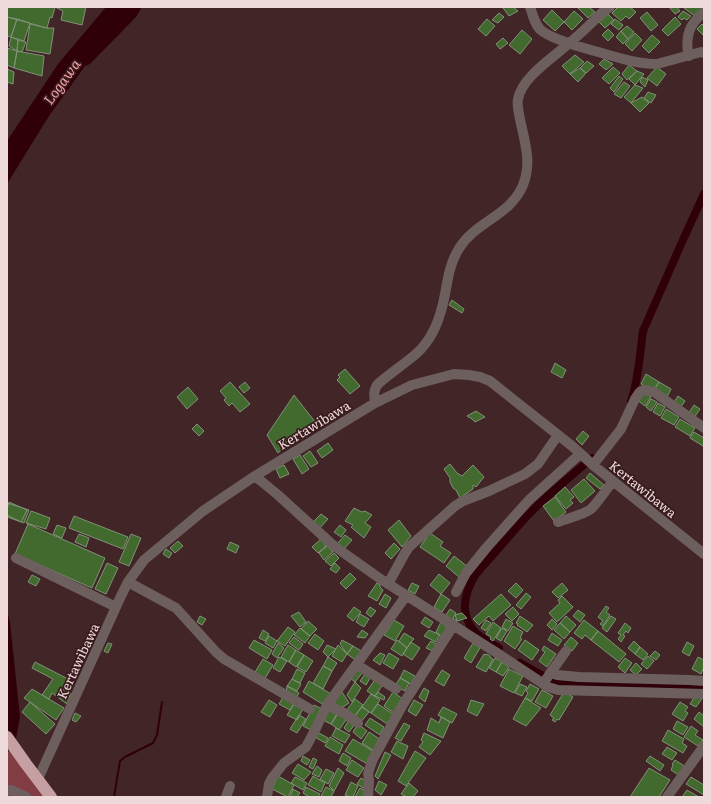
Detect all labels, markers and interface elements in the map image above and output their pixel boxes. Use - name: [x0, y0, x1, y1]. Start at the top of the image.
- water label: Logawa: [38, 55, 84, 108]
- street label: Kertawibawa: [274, 395, 354, 454]
- street label: Kertawibawa: [606, 456, 681, 522]
- street label: Kertawibawa: [52, 620, 103, 702]

